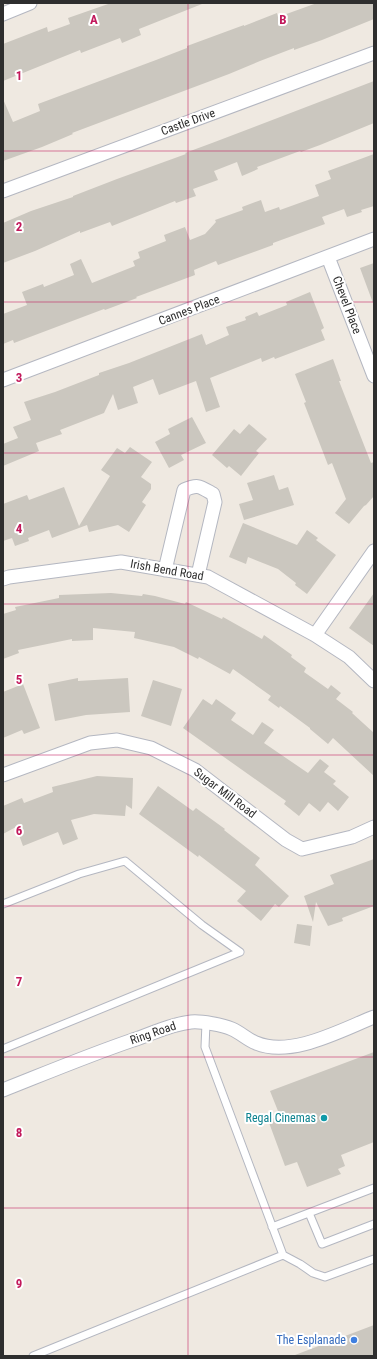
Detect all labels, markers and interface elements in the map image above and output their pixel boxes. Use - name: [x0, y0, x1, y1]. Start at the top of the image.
- text: A: [90, 12, 98, 27]
- text: B: [279, 12, 287, 27]
- text: 1: [16, 68, 22, 83]
- street label: Castle Drive: [159, 106, 217, 138]
- text: 2: [16, 219, 23, 234]
- street label: Chevel Place: [330, 274, 365, 336]
- street label: Cannes Place: [156, 292, 222, 328]
- text: 3: [16, 370, 22, 385]
- text: 4: [16, 521, 23, 536]
- street label: Irish Bend Road: [129, 557, 205, 583]
- text: 5: [16, 672, 23, 687]
- street label: Sugar Mill Road: [191, 765, 259, 821]
- text: 6: [16, 823, 23, 838]
- text: 7: [16, 974, 23, 989]
- street label: Ring Road: [128, 1019, 178, 1047]
- place label: Regal Cinemas: [246, 1111, 316, 1125]
- marker: Regal Cinemas: [319, 1113, 329, 1123]
- text: 8: [16, 1125, 22, 1140]
- text: 9: [16, 1276, 22, 1291]
- place label: The Esplanade: [277, 1333, 346, 1347]
- marker: The Esplanade: [349, 1335, 359, 1345]

